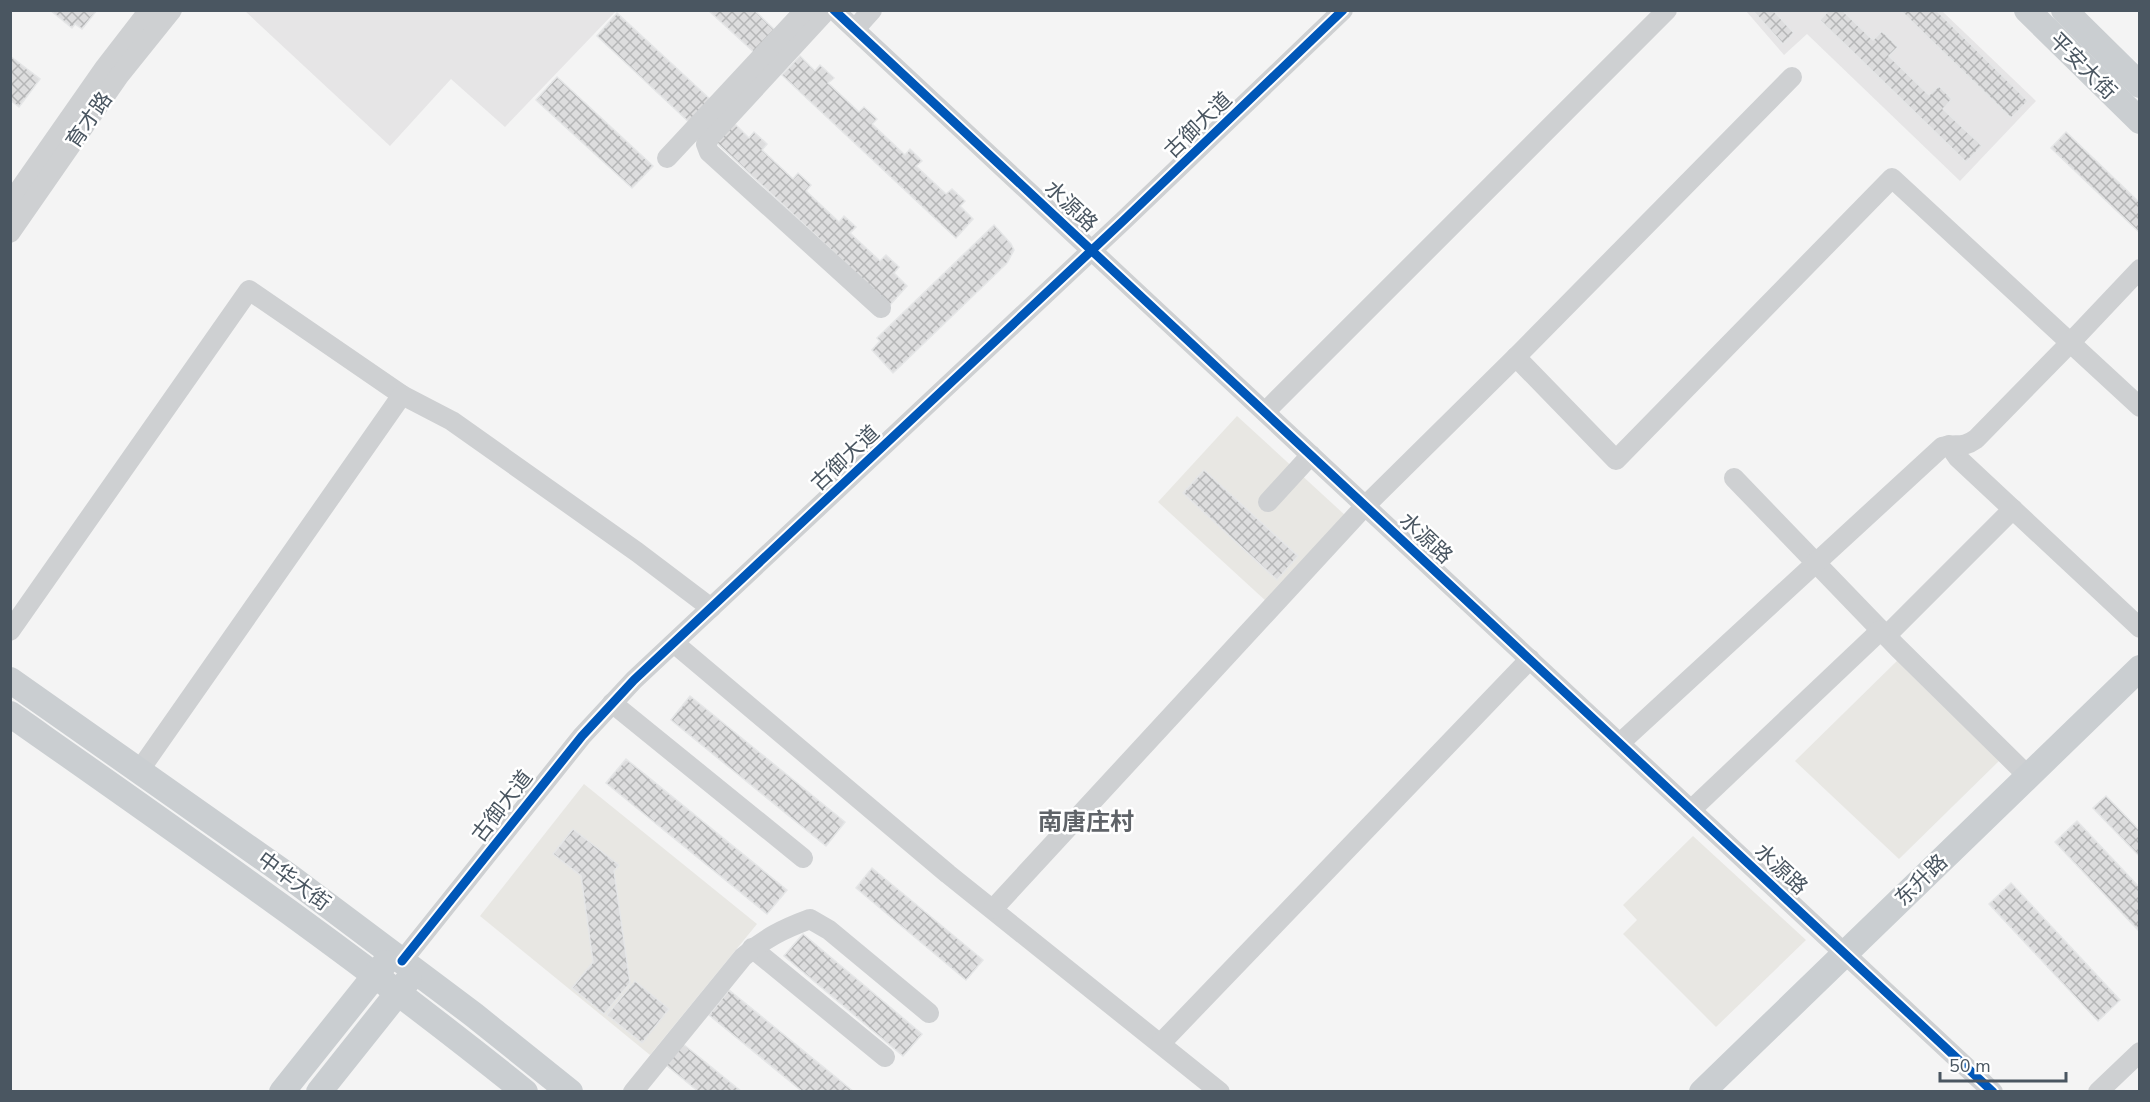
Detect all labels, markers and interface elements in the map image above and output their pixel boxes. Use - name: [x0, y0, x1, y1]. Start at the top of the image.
- street label: 平安大街: [2043, 26, 2123, 106]
- street label: 育才路: [59, 86, 119, 154]
- street label: 古御大道: [1158, 86, 1238, 164]
- street label: 水源路: [1038, 174, 1104, 238]
- street label: 古御大道: [805, 419, 885, 497]
- street label: 水源路: [1393, 506, 1459, 570]
- street label: 古御大道: [465, 764, 539, 848]
- district label: 南唐庄村: [1038, 806, 1134, 838]
- street label: 水源路: [1748, 837, 1814, 901]
- street label: 中华大街: [252, 845, 336, 917]
- street label: 东升路: [1889, 848, 1953, 912]
- scale bar: [1940, 1045, 2066, 1083]
- text: 50 m: [1949, 1054, 1991, 1078]

